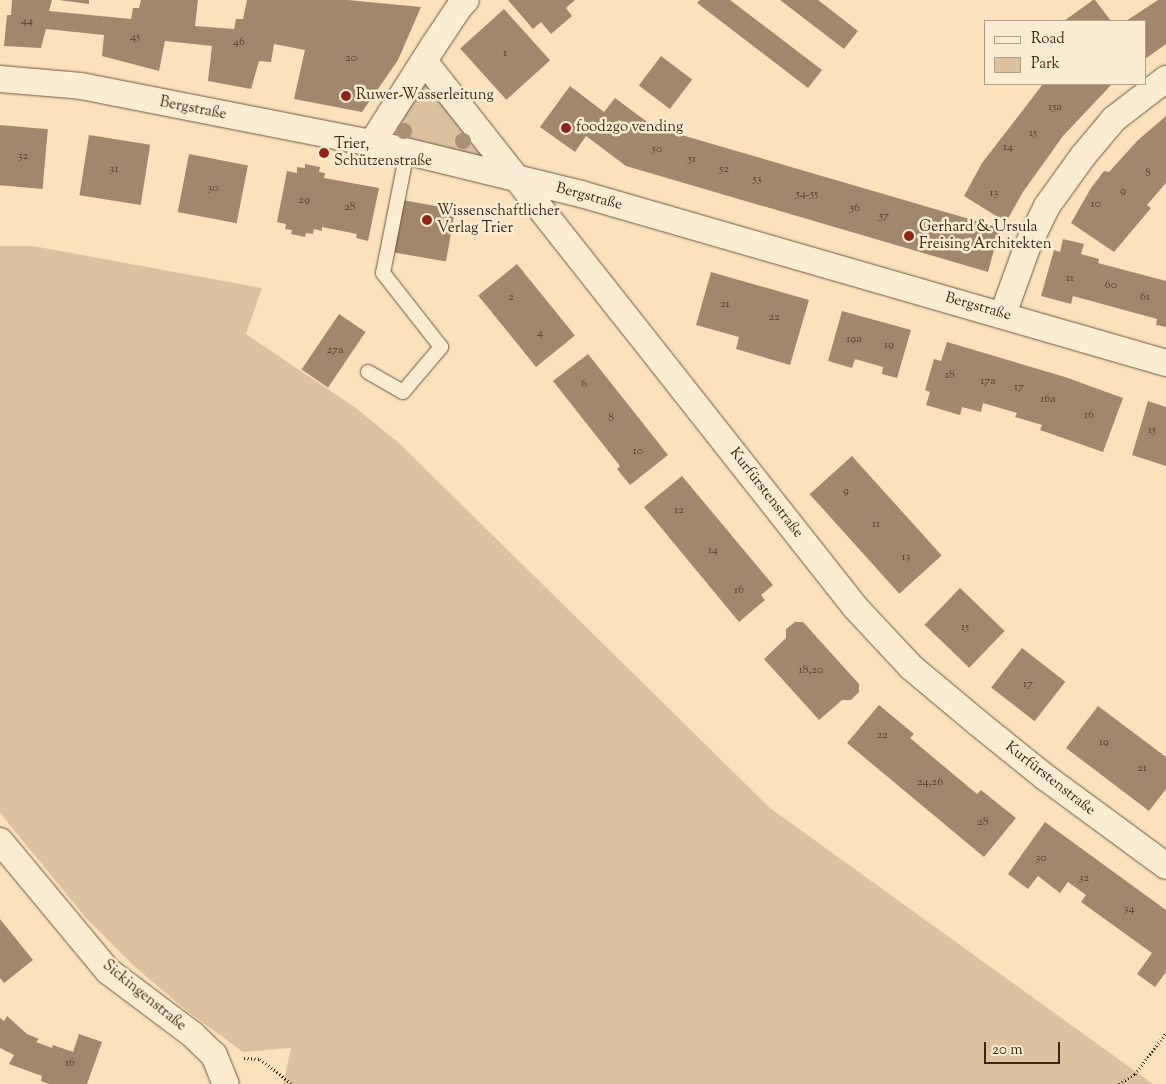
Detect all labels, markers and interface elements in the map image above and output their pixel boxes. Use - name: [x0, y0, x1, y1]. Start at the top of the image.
- house number: 44: [21, 15, 33, 29]
- legend: [984, 20, 1146, 85]
- text: Road: [1031, 29, 1065, 50]
- house number: 45: [130, 31, 140, 45]
- house number: 46: [233, 36, 245, 50]
- house number: 1: [503, 47, 507, 61]
- house number: 20: [345, 52, 357, 66]
- text: Park: [1031, 54, 1060, 75]
- place label: Ruwer-Wasserleitung: [356, 87, 494, 105]
- marker: Ruwer-Wasserleitung: [340, 90, 352, 102]
- street label: Bergstraße: [158, 94, 228, 124]
- house number: 15a: [1048, 101, 1062, 115]
- place label: food2go vending: [576, 119, 683, 137]
- marker: food2go vending: [560, 122, 572, 134]
- house number: 15: [1029, 127, 1037, 141]
- place label: Trier, Schützenstraße: [334, 135, 432, 170]
- house number: 14: [1003, 141, 1013, 155]
- house number: 50: [652, 143, 662, 157]
- marker: Trier, Schützenstraße: [318, 147, 330, 159]
- house number: 32: [18, 150, 28, 164]
- house number: 51: [688, 153, 696, 167]
- house number: 31: [110, 163, 118, 177]
- house number: 52: [719, 163, 729, 177]
- house number: 8: [1145, 167, 1151, 181]
- house number: 53: [753, 173, 761, 187]
- street label: Bergstraße: [554, 180, 624, 214]
- house number: 30: [207, 182, 219, 196]
- house number: 9: [1120, 185, 1126, 199]
- house number: 13: [990, 187, 998, 201]
- house number: 54-55: [796, 188, 818, 202]
- house number: 29: [298, 194, 310, 208]
- house number: 10: [1091, 198, 1101, 212]
- house number: 28: [344, 201, 356, 215]
- place label: Wissenschaftlicher Verlag Trier: [437, 202, 560, 237]
- house number: 56: [850, 202, 860, 216]
- house number: 57: [879, 210, 889, 224]
- marker: Wissenschaftlicher Verlag Trier: [421, 214, 433, 226]
- place label: Gerhard & Ursula Freising Architekten: [919, 218, 1052, 253]
- marker: Gerhard & Ursula Freising Architekten: [903, 230, 915, 242]
- house number: 11: [1066, 272, 1074, 286]
- house number: 60: [1105, 279, 1117, 293]
- street label: Bergstraße: [943, 289, 1013, 325]
- house number: 2: [508, 291, 514, 305]
- house number: 61: [1140, 291, 1150, 305]
- house number: 21: [720, 298, 730, 312]
- house number: 22: [768, 311, 780, 325]
- house number: 4: [537, 327, 543, 341]
- house number: 19a: [846, 333, 862, 347]
- house number: 19: [884, 339, 894, 353]
- house number: 27a: [326, 344, 344, 358]
- house number: 18: [945, 369, 955, 383]
- house number: 17a: [980, 375, 996, 389]
- house number: 6: [581, 378, 587, 392]
- house number: 17: [1014, 381, 1024, 395]
- house number: 16a: [1040, 393, 1056, 407]
- house number: 16: [1084, 409, 1094, 423]
- house number: 8: [608, 412, 614, 426]
- house number: 15: [1148, 424, 1156, 438]
- street label: Kurfürstenstraße: [725, 444, 807, 542]
- house number: 10: [633, 445, 643, 459]
- house number: 9: [843, 485, 849, 499]
- house number: 12: [674, 504, 684, 518]
- house number: 11: [872, 518, 880, 532]
- house number: 14: [708, 544, 718, 558]
- house number: 13: [902, 551, 910, 565]
- house number: 16: [734, 584, 744, 598]
- house number: 15: [961, 621, 969, 635]
- house number: 18,20: [799, 664, 823, 678]
- house number: 17: [1023, 678, 1033, 692]
- house number: 22: [876, 729, 888, 743]
- house number: 19: [1099, 736, 1109, 750]
- street label: Kurfürstenstraße: [1001, 738, 1099, 820]
- house number: 21: [1137, 762, 1147, 776]
- house number: 24,26: [917, 776, 943, 790]
- house number: 28: [977, 816, 989, 830]
- house number: 30: [1035, 852, 1047, 866]
- house number: 32: [1079, 872, 1089, 886]
- house number: 34: [1124, 903, 1134, 917]
- street label: Sickingenstraße: [98, 957, 190, 1035]
- scale bar: [986, 1032, 1062, 1064]
- text: 20 m: [992, 1040, 1023, 1061]
- house number: 16: [65, 1057, 75, 1071]

